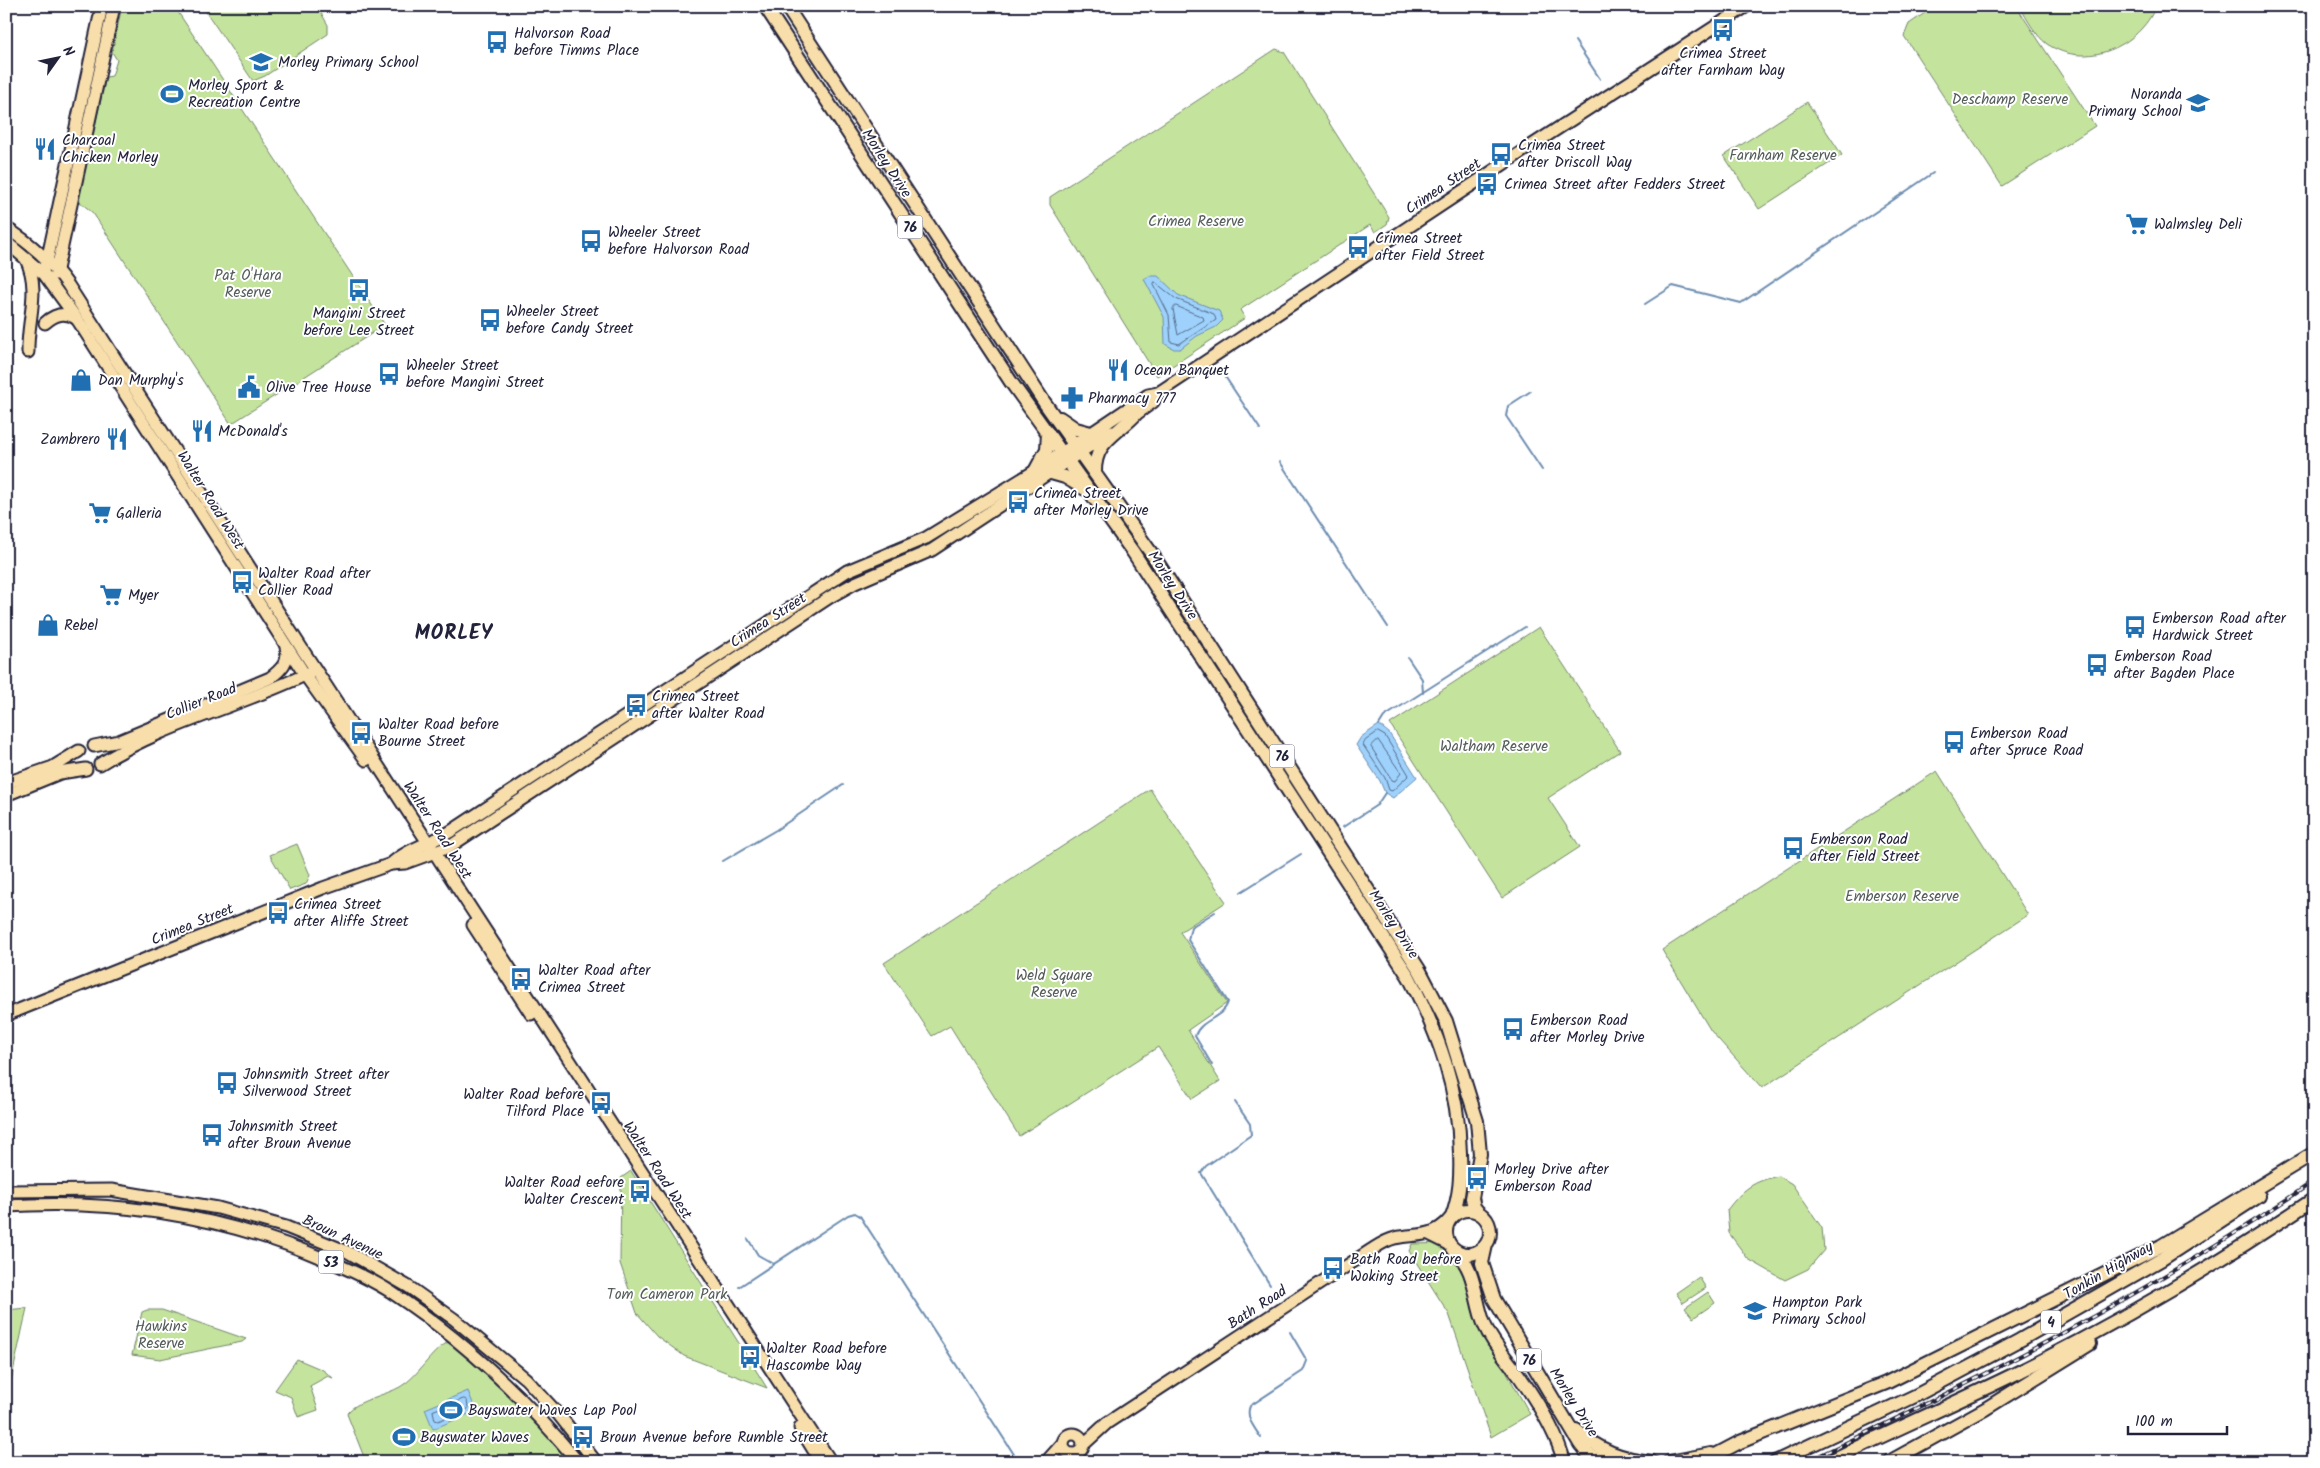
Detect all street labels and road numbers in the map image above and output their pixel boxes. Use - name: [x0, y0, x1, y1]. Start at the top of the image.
- street label: Morley Drive: [855, 124, 918, 203]
- street label: Crimea Street: [1401, 152, 1487, 221]
- road number: 76: [898, 216, 922, 238]
- street label: Walter Road West: [170, 446, 250, 555]
- street label: Morley Drive: [1141, 546, 1204, 625]
- street label: Crimea Street: [725, 587, 812, 655]
- street label: Collier Road: [162, 677, 241, 727]
- road number: 76: [1270, 744, 1294, 768]
- street label: Walter Road West: [396, 777, 478, 885]
- street label: Morley Drive: [1362, 885, 1425, 964]
- street label: Crimea Street: [147, 897, 238, 952]
- street label: Walter Road West: [616, 1117, 698, 1225]
- street label: Broun Avenue: [298, 1209, 387, 1267]
- street label: Tonkin Highway: [2059, 1235, 2159, 1306]
- road number: 53: [318, 1250, 344, 1274]
- street label: Bath Road: [1223, 1279, 1292, 1336]
- road number: 4: [2041, 1310, 2061, 1334]
- road number: 76: [1516, 1348, 1542, 1372]
- street label: Morley Drive: [1542, 1363, 1604, 1442]

